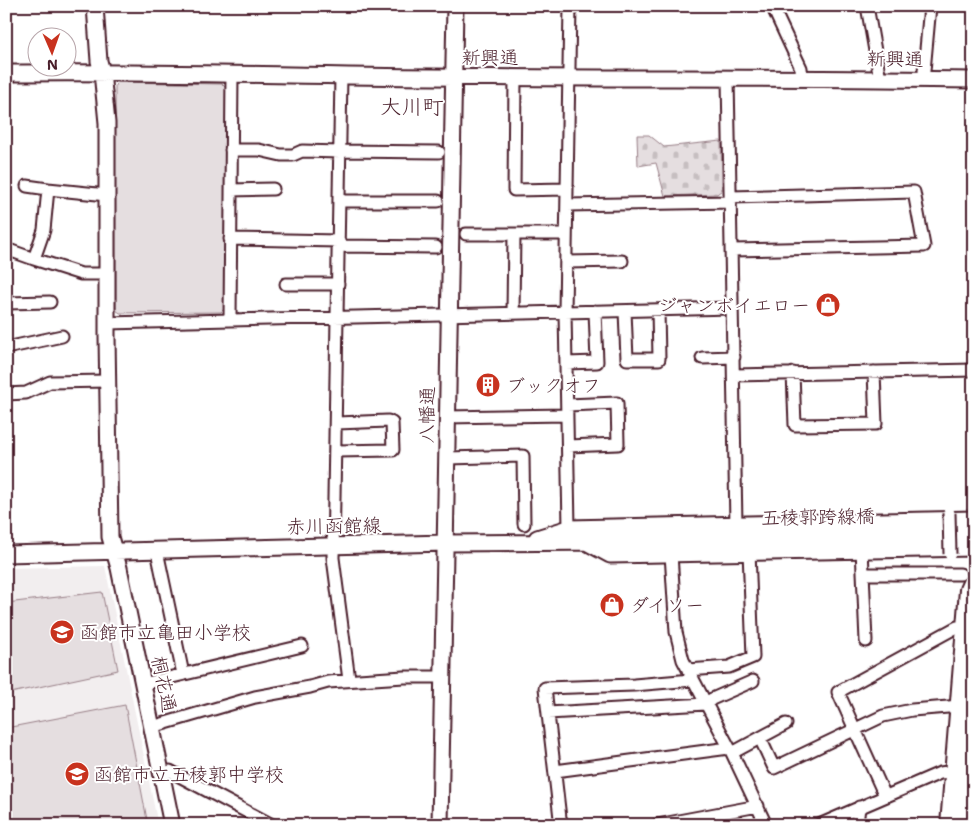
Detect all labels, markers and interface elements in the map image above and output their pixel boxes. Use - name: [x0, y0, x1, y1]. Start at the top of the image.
- north arrow: [28, 28, 78, 78]
- street label: 新興通: [461, 45, 519, 70]
- street label: 新興通: [866, 46, 924, 72]
- text: N: [47, 56, 58, 74]
- district label: 大川町: [381, 93, 444, 121]
- shop icon: ジャンボイエロー: [815, 292, 841, 318]
- place label: ジャンボイエロー: [658, 293, 810, 318]
- building icon: ブックオフ: [475, 372, 501, 398]
- place label: ブックオフ: [506, 373, 601, 398]
- street label: 八幡通: [414, 386, 440, 444]
- street label: 五稜郭跨線橋: [761, 504, 875, 530]
- street label: 赤川函館線: [286, 513, 382, 539]
- shop icon: ダイソー: [599, 592, 625, 618]
- place label: ダイソー: [630, 593, 704, 618]
- school or university icon: 函館市立亀田小学校: [49, 619, 75, 645]
- place label: 函館市立亀田小学校: [80, 620, 251, 645]
- street label: 桐花通: [146, 654, 182, 714]
- school or university icon: 函館市立五稜郭中学校: [64, 761, 90, 787]
- place label: 函館市立五稜郭中学校: [94, 762, 284, 787]

